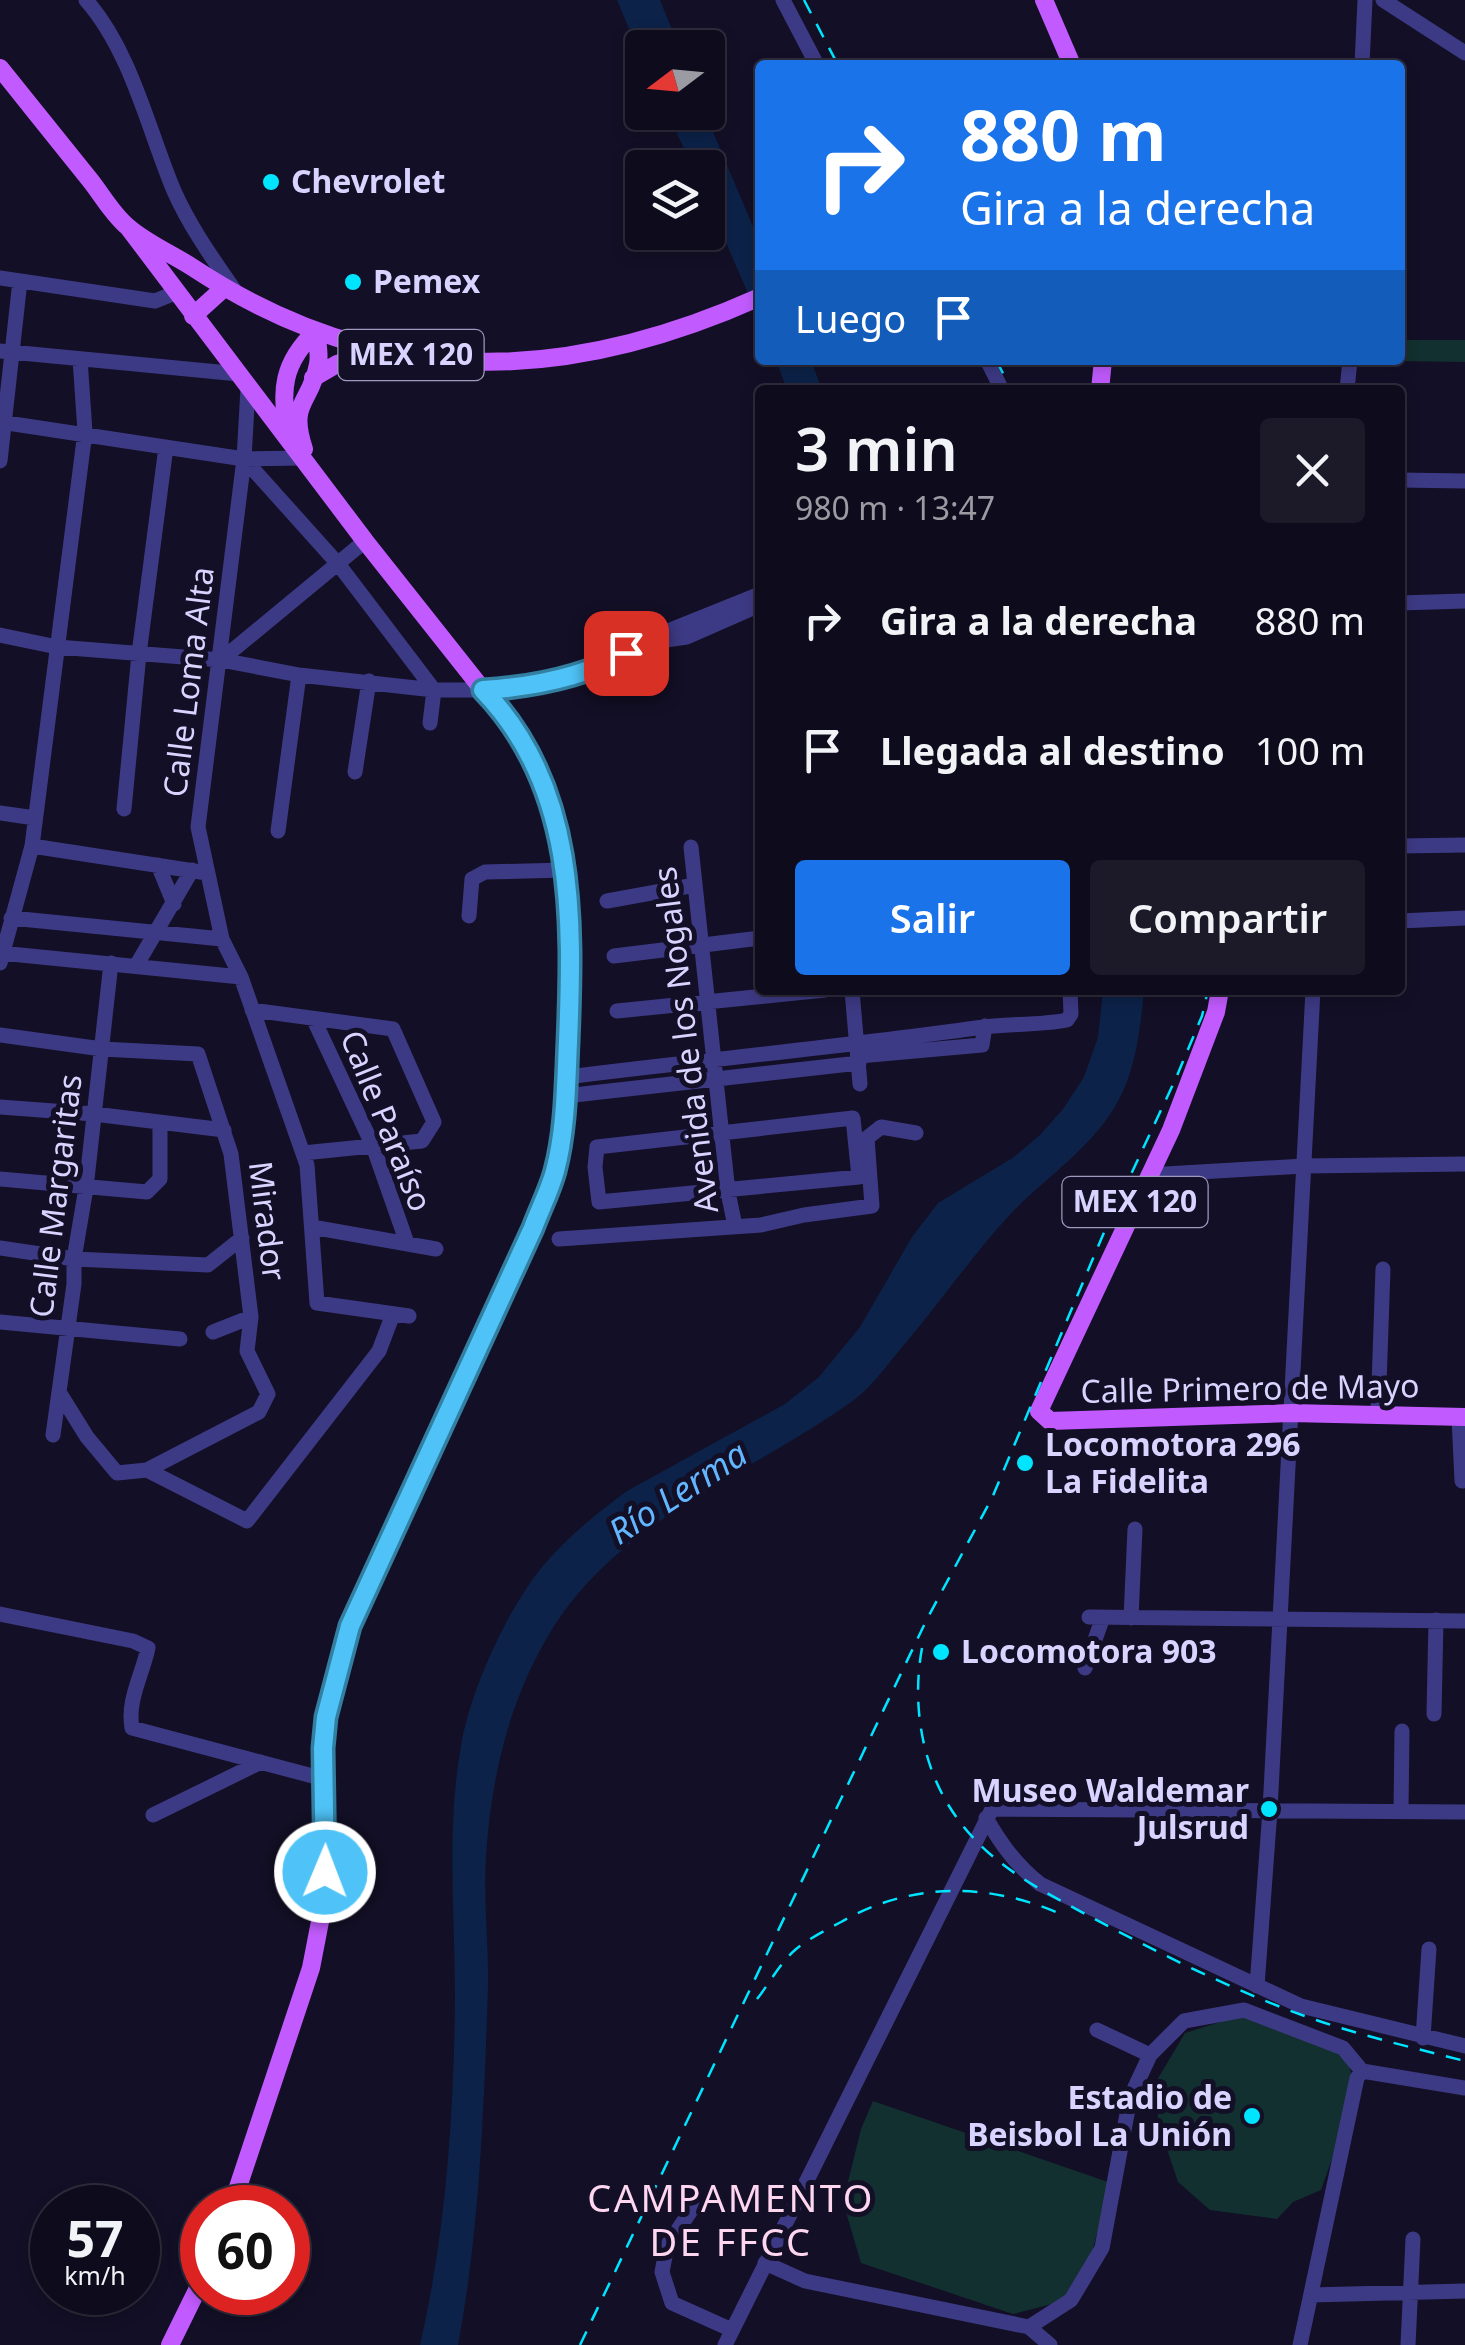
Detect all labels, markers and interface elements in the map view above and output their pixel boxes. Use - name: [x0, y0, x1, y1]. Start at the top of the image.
- north arrow: [625, 30, 725, 130]
- map controls: [625, 30, 725, 250]
- text: 880 m: [960, 86, 1167, 182]
- icon: right: [795, 100, 925, 230]
- button: layers: [625, 150, 725, 250]
- place label: Chevrolet: [291, 159, 445, 202]
- marker: Chevrolet: [260, 171, 282, 193]
- text: Gira a la derecha: [960, 177, 1315, 238]
- place label: Pemex: [373, 259, 481, 302]
- marker: Pemex: [342, 271, 364, 293]
- icon: arrive: [926, 290, 981, 345]
- text: Luego: [795, 292, 906, 344]
- road number: MEX 120: [338, 330, 484, 380]
- text: 3 min: [795, 407, 958, 489]
- button: close: [1260, 418, 1365, 523]
- text: 980 m · 13:47: [795, 486, 995, 529]
- street label: Calle Loma Alta: [152, 564, 223, 799]
- icon: right: [795, 593, 850, 648]
- text: Gira a la derecha: [880, 594, 1197, 646]
- text: 880 m: [1254, 594, 1365, 646]
- pin: [584, 611, 669, 696]
- icon: arrive: [599, 626, 654, 681]
- icon: arrive: [795, 723, 850, 778]
- text: Llegada al destino: [880, 724, 1225, 776]
- text: 100 m: [1255, 724, 1365, 776]
- button: Salir: [795, 860, 1070, 975]
- button: Compartir: [1090, 860, 1365, 975]
- street label: Avenida de los Nogales: [642, 864, 727, 1216]
- street label: Calle Paraíso: [332, 1023, 443, 1217]
- street label: Calle Margaritas: [18, 1072, 91, 1320]
- street label: Mirador: [240, 1159, 297, 1283]
- road number: MEX 120: [1062, 1177, 1208, 1227]
- street label: Calle Primero de Mayo: [1080, 1363, 1420, 1412]
- place label: Locomotora 296 La Fidelita: [1045, 1422, 1301, 1502]
- water label: Río Lerma: [599, 1429, 756, 1554]
- marker: Locomotora 296 La Fidelita: [1014, 1452, 1036, 1474]
- place label: Locomotora 903: [961, 1629, 1217, 1672]
- marker: Locomotora 903: [930, 1641, 952, 1663]
- place label: Museo Waldemar Julsrud: [972, 1768, 1249, 1848]
- marker: Museo Waldemar Julsrud: [1258, 1798, 1280, 1820]
- position arrow: [273, 1820, 377, 1924]
- place label: Estadio de Beisbol La Unión: [967, 2075, 1232, 2155]
- marker: Estadio de Beisbol La Unión: [1241, 2105, 1263, 2127]
- district label: CAMPAMENTO DE FFCC: [587, 2171, 875, 2267]
- speed limit sign: 60: [180, 2185, 310, 2315]
- text: 57: [66, 2204, 124, 2272]
- text: km/h: [64, 2258, 126, 2292]

